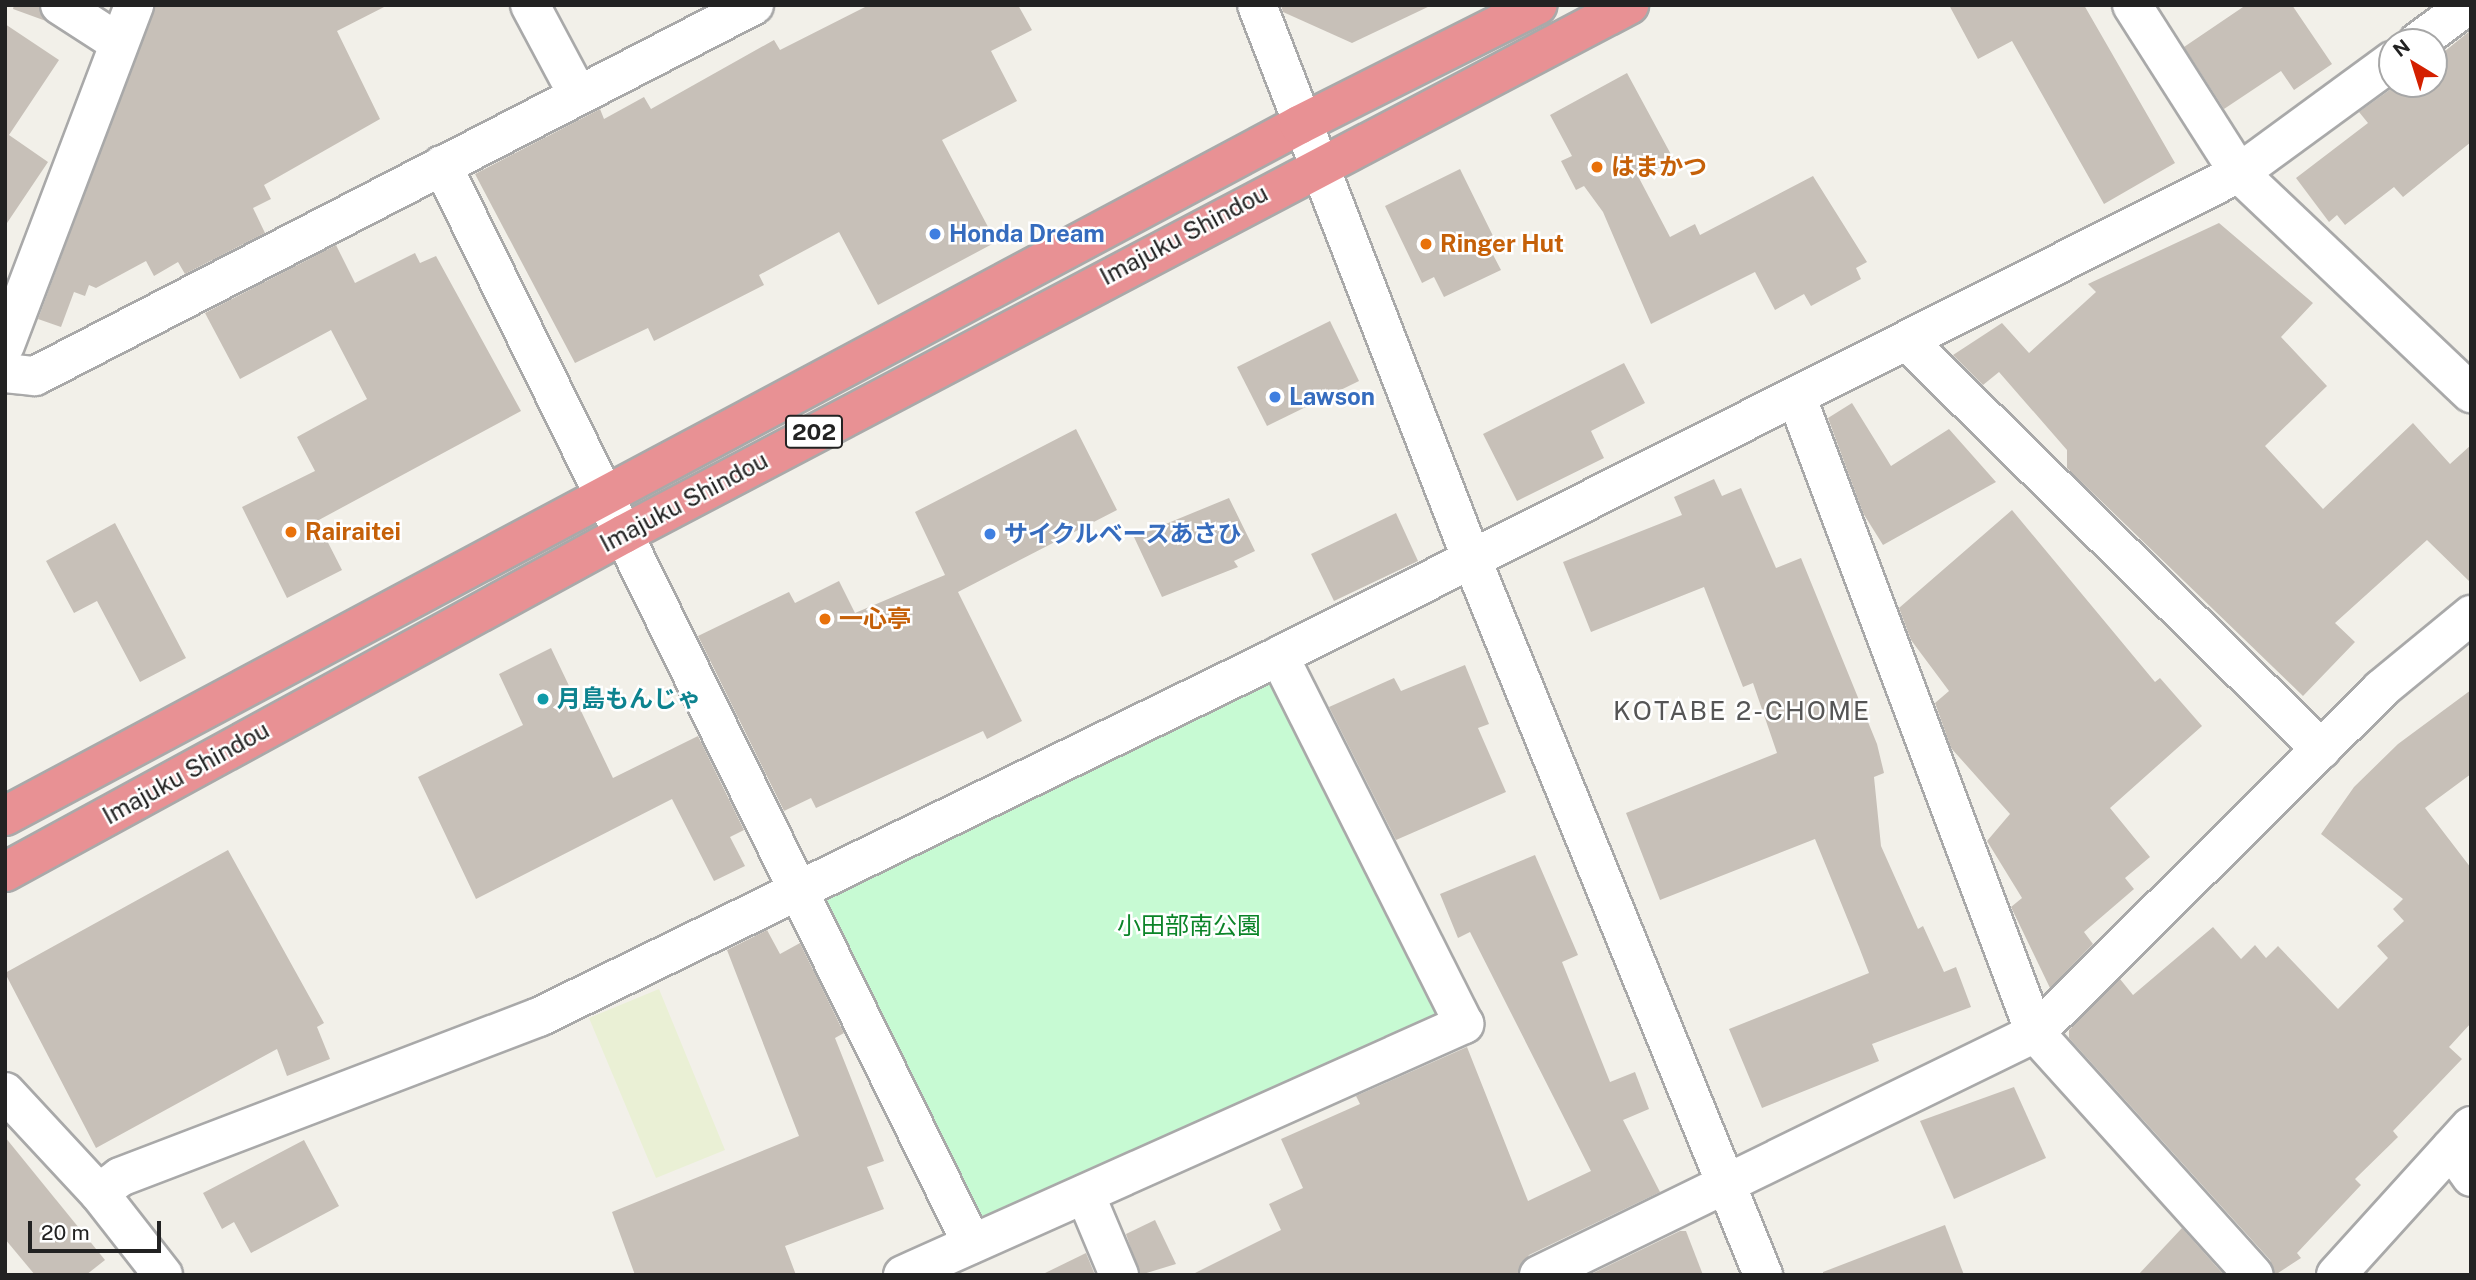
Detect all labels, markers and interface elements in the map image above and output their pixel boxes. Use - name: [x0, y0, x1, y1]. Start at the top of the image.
- north arrow: [2378, 28, 2448, 98]
- text: N: [2389, 35, 2414, 61]
- place label: はまかつ: [1611, 153, 1707, 181]
- marker: はまかつ: [1589, 159, 1605, 175]
- street label: Imajuku Shindou: [1095, 179, 1273, 291]
- place label: Honda Dream: [949, 220, 1105, 248]
- marker: Honda Dream: [927, 226, 943, 242]
- place label: Ringer Hut: [1440, 230, 1564, 258]
- marker: Ringer Hut: [1418, 236, 1434, 252]
- place label: Lawson: [1289, 383, 1375, 411]
- marker: Lawson: [1267, 389, 1283, 405]
- road number: 202: [784, 412, 844, 452]
- street label: Imajuku Shindou: [595, 446, 773, 558]
- place label: Rairaitei: [305, 518, 401, 546]
- place label: サイクルベースあさひ: [1004, 520, 1244, 548]
- marker: Rairaitei: [283, 524, 299, 540]
- marker: サイクルベースあさひ: [982, 526, 998, 542]
- place label: 一心亭: [839, 605, 911, 633]
- marker: 一心亭: [817, 611, 833, 627]
- place label: 月島もんじゃ: [557, 685, 701, 713]
- marker: 月島もんじゃ: [535, 691, 551, 707]
- district label: KOTABE 2-CHOME: [1615, 695, 1869, 727]
- street label: Imajuku Shindou: [98, 715, 274, 831]
- park label: 小田部南公園: [1117, 912, 1261, 940]
- scale bar: [32, 1206, 164, 1250]
- text: 20 m: [41, 1220, 90, 1245]

